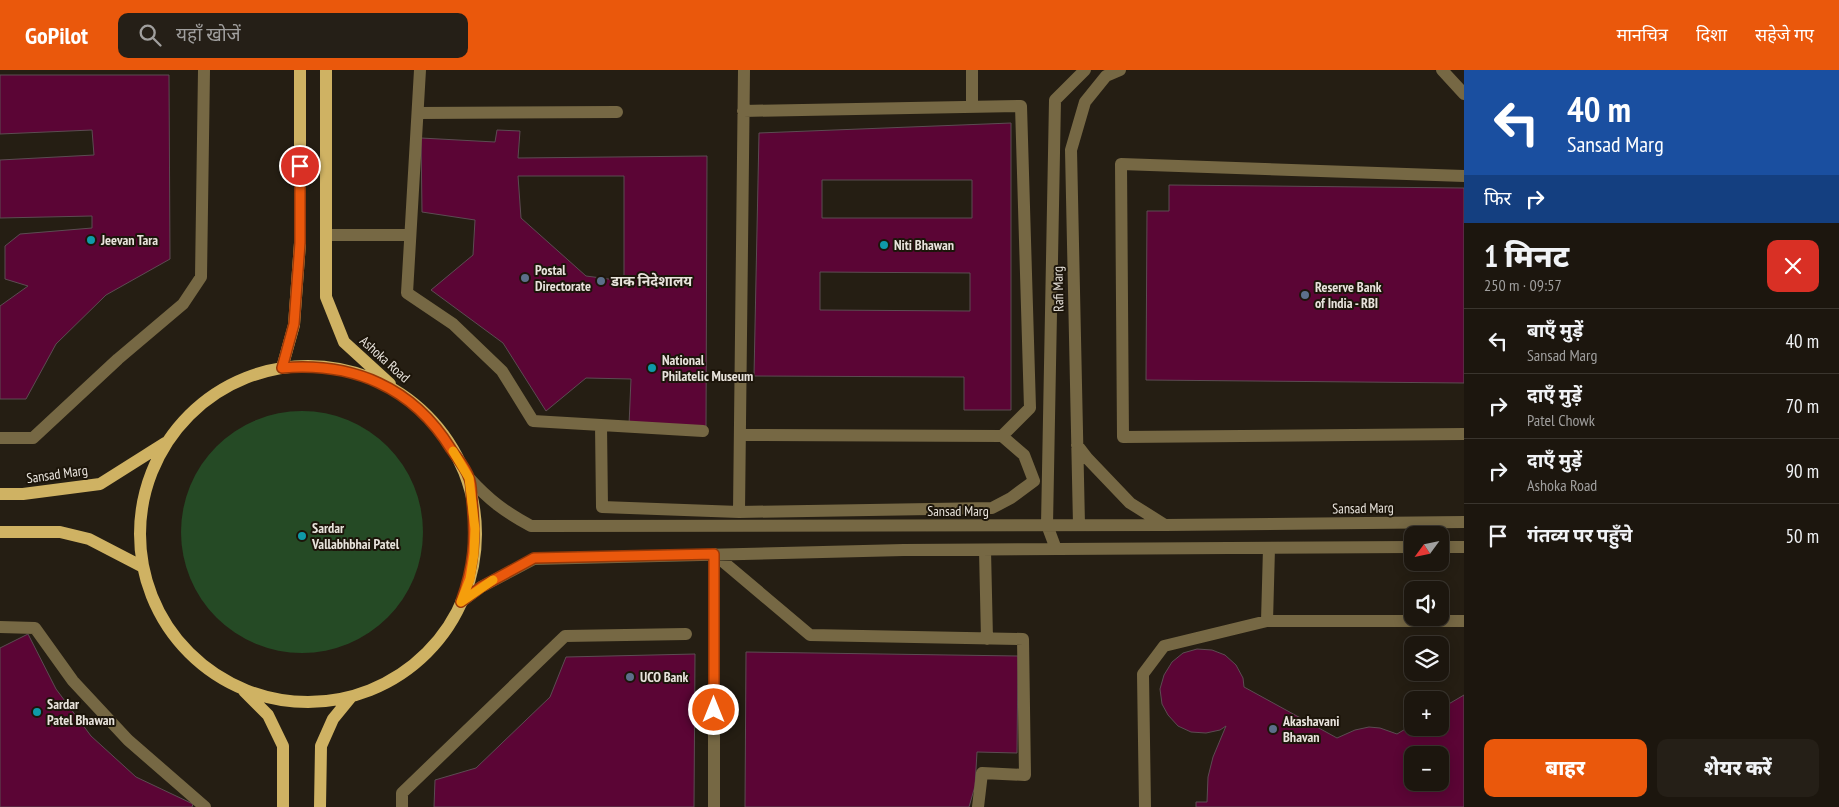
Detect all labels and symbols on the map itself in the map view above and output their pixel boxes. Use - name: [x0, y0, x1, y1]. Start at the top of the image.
- pin: [279, 145, 321, 187]
- place label: Jeevan Tara: [100, 231, 158, 249]
- marker: Jeevan Tara: [85, 234, 97, 246]
- place label: Niti Bhawan: [894, 236, 954, 254]
- marker: Niti Bhawan: [878, 239, 890, 251]
- place label: Postal Directorate: [535, 261, 591, 295]
- street label: Rafi Marg: [1049, 266, 1067, 312]
- marker: Postal Directorate: [519, 272, 531, 284]
- place label: डाक निदेशालय: [610, 272, 693, 290]
- marker: डाक निदेशालय: [595, 275, 607, 287]
- place label: Reserve Bank of India - RBI: [1315, 278, 1382, 312]
- marker: Reserve Bank of India - RBI: [1299, 289, 1311, 301]
- street label: Ashoka Road: [356, 332, 414, 386]
- place label: National Philatelic Museum: [662, 351, 753, 385]
- marker: National Philatelic Museum: [646, 362, 658, 374]
- street label: Sansad Marg: [25, 461, 89, 487]
- street label: Sansad Marg: [1332, 498, 1394, 518]
- street label: Sansad Marg: [927, 502, 989, 520]
- place label: Sardar Vallabhbhai Patel: [311, 519, 400, 553]
- north arrow: [1404, 526, 1449, 571]
- marker: Sardar Vallabhbhai Patel: [296, 530, 308, 542]
- place label: UCO Bank: [640, 668, 689, 686]
- marker: UCO Bank: [624, 671, 636, 683]
- position arrow: [687, 683, 739, 735]
- place label: Sardar Patel Bhawan: [47, 695, 115, 729]
- marker: Sardar Patel Bhawan: [31, 706, 43, 718]
- place label: Akashavani Bhavan: [1282, 712, 1339, 746]
- marker: Akashavani Bhavan: [1267, 723, 1279, 735]

